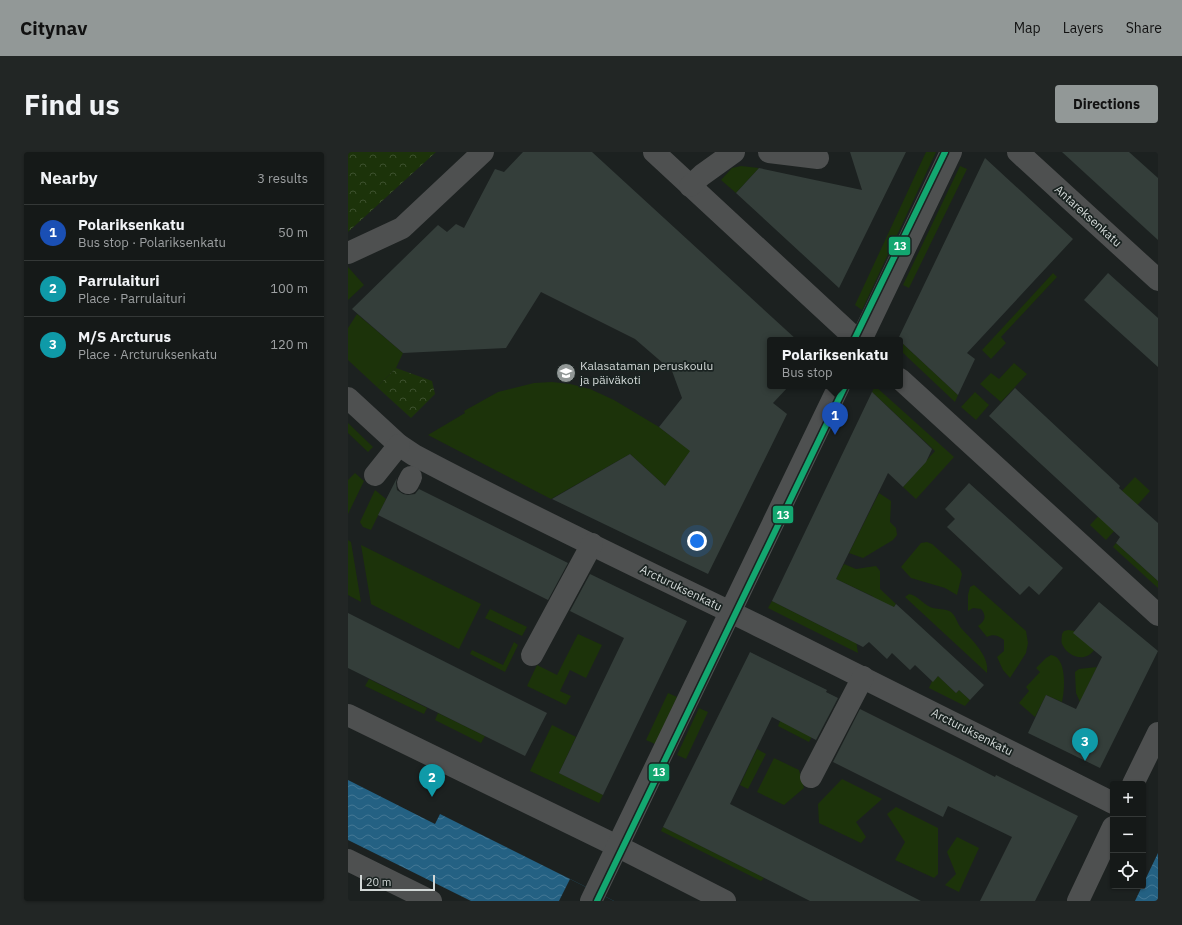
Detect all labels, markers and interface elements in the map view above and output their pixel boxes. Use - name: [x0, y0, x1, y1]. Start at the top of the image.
- text: Citynav: [20, 16, 87, 40]
- text: Map: [1014, 19, 1041, 37]
- text: Layers: [1063, 19, 1104, 37]
- text: Share: [1126, 19, 1162, 37]
- button: Directions: [1055, 85, 1158, 123]
- text: Find us: [24, 86, 120, 123]
- text: Nearby: [40, 167, 98, 189]
- text: 3 results: [257, 170, 308, 187]
- street label: Antareksenkatu: [1052, 182, 1125, 250]
- text: Polariksenkatu: [78, 215, 185, 234]
- text: 1: [49, 224, 57, 241]
- text: 50 m: [278, 224, 308, 241]
- text: Bus stop · Polariksenkatu: [78, 234, 226, 251]
- line badge: 13: [888, 236, 911, 256]
- text: 13: [893, 239, 907, 253]
- text: Parrulaituri: [78, 271, 160, 290]
- text: 2: [49, 280, 57, 297]
- text: 100 m: [270, 280, 308, 297]
- text: Place · Parrulaituri: [78, 290, 186, 307]
- text: M/S Arcturus: [78, 327, 171, 346]
- text: 3: [49, 336, 57, 353]
- text: 120 m: [270, 336, 308, 353]
- popup: [767, 337, 903, 389]
- text: Polariksenkatu: [782, 345, 888, 364]
- text: Place · Arcturuksenkatu: [78, 346, 217, 363]
- place label: Kalasataman peruskoulu ja päiväkoti: [580, 358, 713, 387]
- school or university icon: Kalasataman peruskoulu ja päiväkoti: [555, 362, 577, 384]
- text: Bus stop: [782, 364, 833, 381]
- pin: 1: [822, 402, 848, 435]
- line badge: 13: [772, 505, 794, 524]
- text: 13: [776, 508, 790, 522]
- your location: [687, 531, 707, 551]
- street label: Arcturuksenkatu: [638, 561, 725, 614]
- street label: Arcturuksenkatu: [929, 705, 1015, 759]
- pin: 3: [1072, 728, 1098, 761]
- line badge: 13: [648, 763, 670, 782]
- pin: 2: [419, 764, 445, 797]
- text: 13: [652, 765, 666, 779]
- map controls: [1110, 781, 1146, 889]
- button: +: [1110, 781, 1146, 817]
- button: −: [1110, 817, 1146, 853]
- button: locate: [1110, 853, 1146, 889]
- scale bar: [360, 873, 435, 892]
- text: 20 m: [366, 875, 391, 889]

